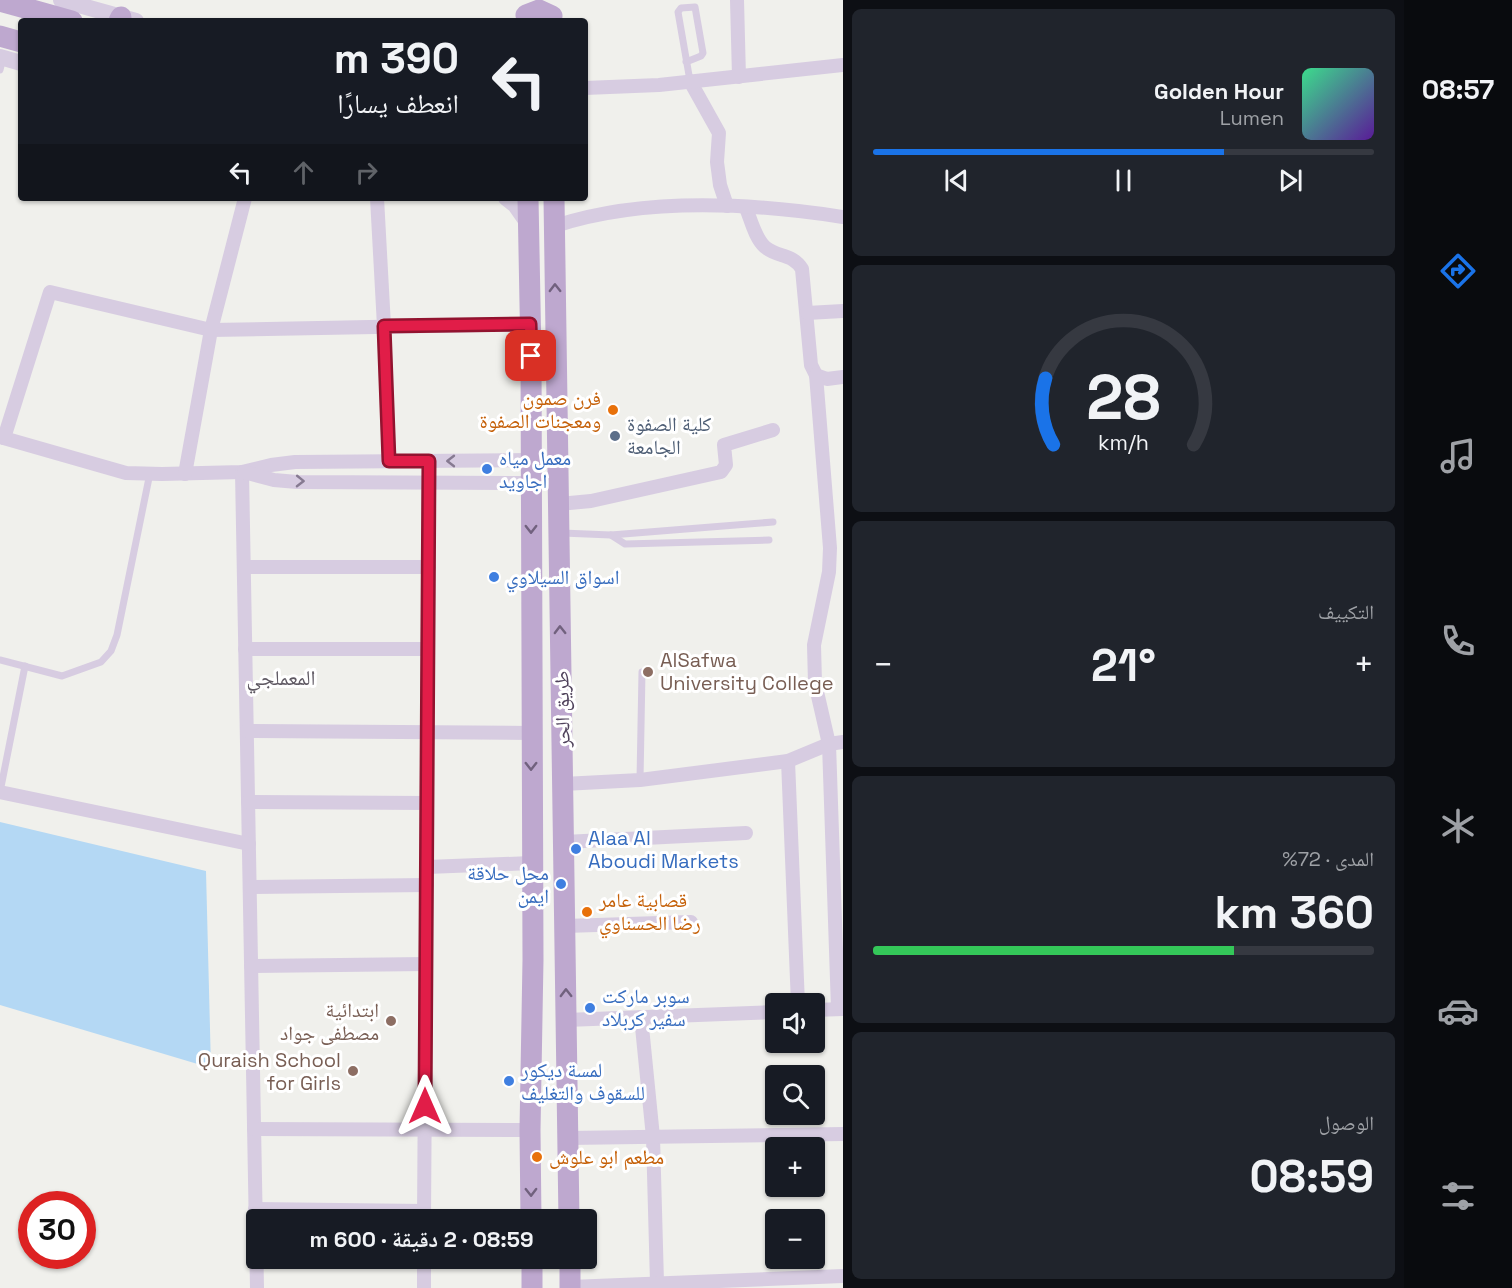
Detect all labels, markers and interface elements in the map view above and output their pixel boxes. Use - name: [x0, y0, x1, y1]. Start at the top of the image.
- text: 390 m: [334, 32, 459, 85]
- icon: left: [480, 42, 558, 120]
- text: 08:57: [1422, 72, 1494, 107]
- text: Golden Hour: [1154, 77, 1284, 105]
- text: انعطف يسارًا: [337, 86, 459, 121]
- text: Lumen: [1220, 105, 1284, 131]
- icon: left: [224, 156, 257, 189]
- icon: ahead: [287, 156, 320, 189]
- icon: right: [350, 156, 383, 189]
- icon: previous: [940, 164, 973, 197]
- icon: pause: [1107, 164, 1140, 197]
- icon: next: [1274, 164, 1307, 197]
- icon: directions: [1437, 250, 1479, 292]
- one-way arrow: [549, 284, 562, 293]
- pin: [505, 330, 556, 381]
- icon: arrive: [514, 339, 547, 372]
- text: 28: [1086, 358, 1161, 437]
- place label: فرن صمون ومعجنات الصفوة: [480, 385, 601, 434]
- marker: فرن صمون ومعجنات الصفوة: [606, 403, 620, 417]
- place label: كلية الصفوة الجامعة: [627, 411, 711, 460]
- marker: كلية الصفوة الجامعة: [608, 429, 622, 443]
- text: km/h: [1098, 430, 1149, 457]
- icon: music: [1437, 435, 1479, 477]
- place label: معمل مياه اجاويد: [499, 445, 571, 494]
- one-way arrow: [447, 455, 456, 467]
- marker: معمل مياه اجاويد: [480, 462, 494, 476]
- one-way arrow: [295, 475, 304, 488]
- one-way arrow: [525, 525, 537, 534]
- place label: اسواق السيلاوي: [506, 564, 620, 593]
- marker: اسواق السيلاوي: [487, 570, 501, 584]
- text: التكييف: [1318, 599, 1374, 625]
- icon: phone: [1437, 620, 1479, 662]
- one-way arrow: [554, 626, 567, 635]
- text: 21°: [1091, 637, 1156, 694]
- text: −: [873, 644, 893, 686]
- text: +: [1354, 644, 1374, 686]
- place label: AlSafwa University College: [660, 647, 834, 696]
- district label: المعملجي: [246, 664, 316, 694]
- marker: AlSafwa University College: [641, 665, 655, 679]
- street label: طريق الحر: [548, 671, 576, 748]
- one-way arrow: [525, 762, 537, 771]
- icon: climate: [1437, 805, 1479, 847]
- place label: Alaa Al Aboudi Markets: [588, 825, 739, 874]
- marker: Alaa Al Aboudi Markets: [569, 842, 583, 856]
- text: المدى · 72%: [1282, 846, 1374, 872]
- place label: محل حلاقة ايمن: [467, 860, 549, 909]
- marker: محل حلاقة ايمن: [554, 877, 568, 891]
- text: 360 km: [1214, 884, 1374, 941]
- place label: قصابية عامر رضا الحسناوي: [598, 887, 701, 939]
- marker: قصابية عامر رضا الحسناوي: [580, 905, 594, 919]
- place label: سوبر ماركت سفير كربلاد: [602, 983, 690, 1032]
- one-way arrow: [560, 989, 572, 998]
- icon: car: [1437, 990, 1479, 1032]
- map controls: [765, 993, 825, 1269]
- button: sound: [765, 993, 825, 1053]
- place label: ابتدائية مصطفى جواد: [280, 997, 379, 1046]
- marker: سوبر ماركت سفير كربلاد: [583, 1001, 597, 1015]
- marker: ابتدائية مصطفى جواد: [384, 1014, 398, 1028]
- place label: Quraish School for Girls: [198, 1047, 341, 1096]
- place label: لمسة ديكور للسقوف والتغليف: [520, 1057, 645, 1106]
- marker: Quraish School for Girls: [346, 1064, 360, 1078]
- button: search: [765, 1065, 825, 1125]
- position arrow: [393, 1074, 457, 1138]
- marker: لمسة ديكور للسقوف والتغليف: [502, 1074, 516, 1088]
- text: الوصول: [1319, 1110, 1374, 1136]
- button: +: [765, 1137, 825, 1197]
- place label: مطعم ابو علوش: [549, 1144, 664, 1171]
- text: 08:59: [1250, 1148, 1374, 1205]
- marker: مطعم ابو علوش: [530, 1150, 544, 1164]
- icon: filters: [1437, 1175, 1479, 1217]
- one-way arrow: [525, 1188, 537, 1197]
- speed limit sign: 30: [18, 1191, 96, 1269]
- button: −: [765, 1209, 825, 1269]
- text: 08:59 · 2 دقيقة · 600 m: [309, 1225, 534, 1253]

